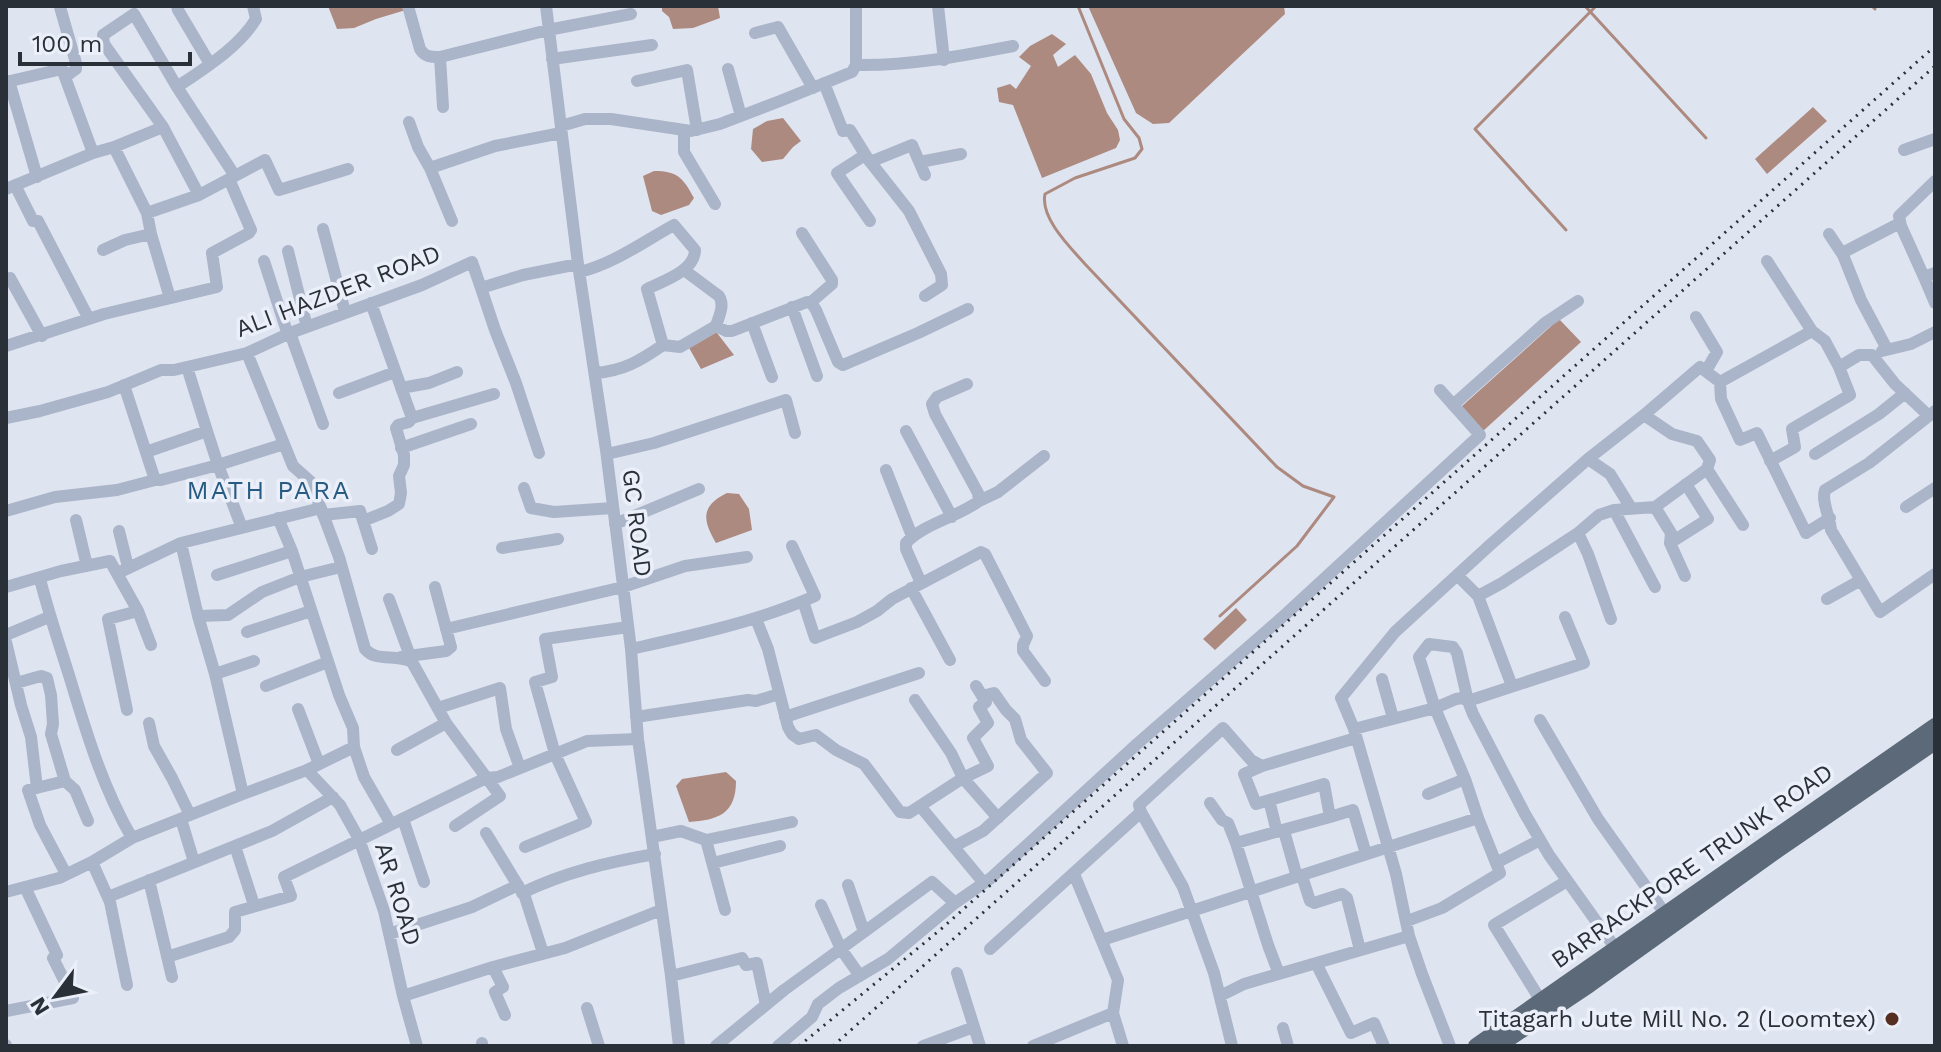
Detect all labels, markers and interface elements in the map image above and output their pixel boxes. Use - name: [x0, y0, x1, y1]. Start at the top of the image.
- scale bar: [20, 16, 190, 66]
- text: 100 m: [32, 30, 102, 58]
- street label: ALI HAZDER ROAD: [232, 239, 444, 343]
- street label: GC ROAD: [616, 467, 658, 579]
- district label: MATH PARA: [187, 475, 351, 505]
- street label: BARRACKPORE TRUNK ROAD: [1546, 758, 1838, 974]
- street label: AR ROAD: [369, 839, 427, 949]
- north arrow: [16, 956, 96, 1036]
- text: N: [25, 993, 54, 1020]
- place label: Titagarh Jute Mill No. 2 (Loomtex): [1478, 1005, 1876, 1033]
- marker: Titagarh Jute Mill No. 2 (Loomtex): [1883, 1010, 1901, 1028]

